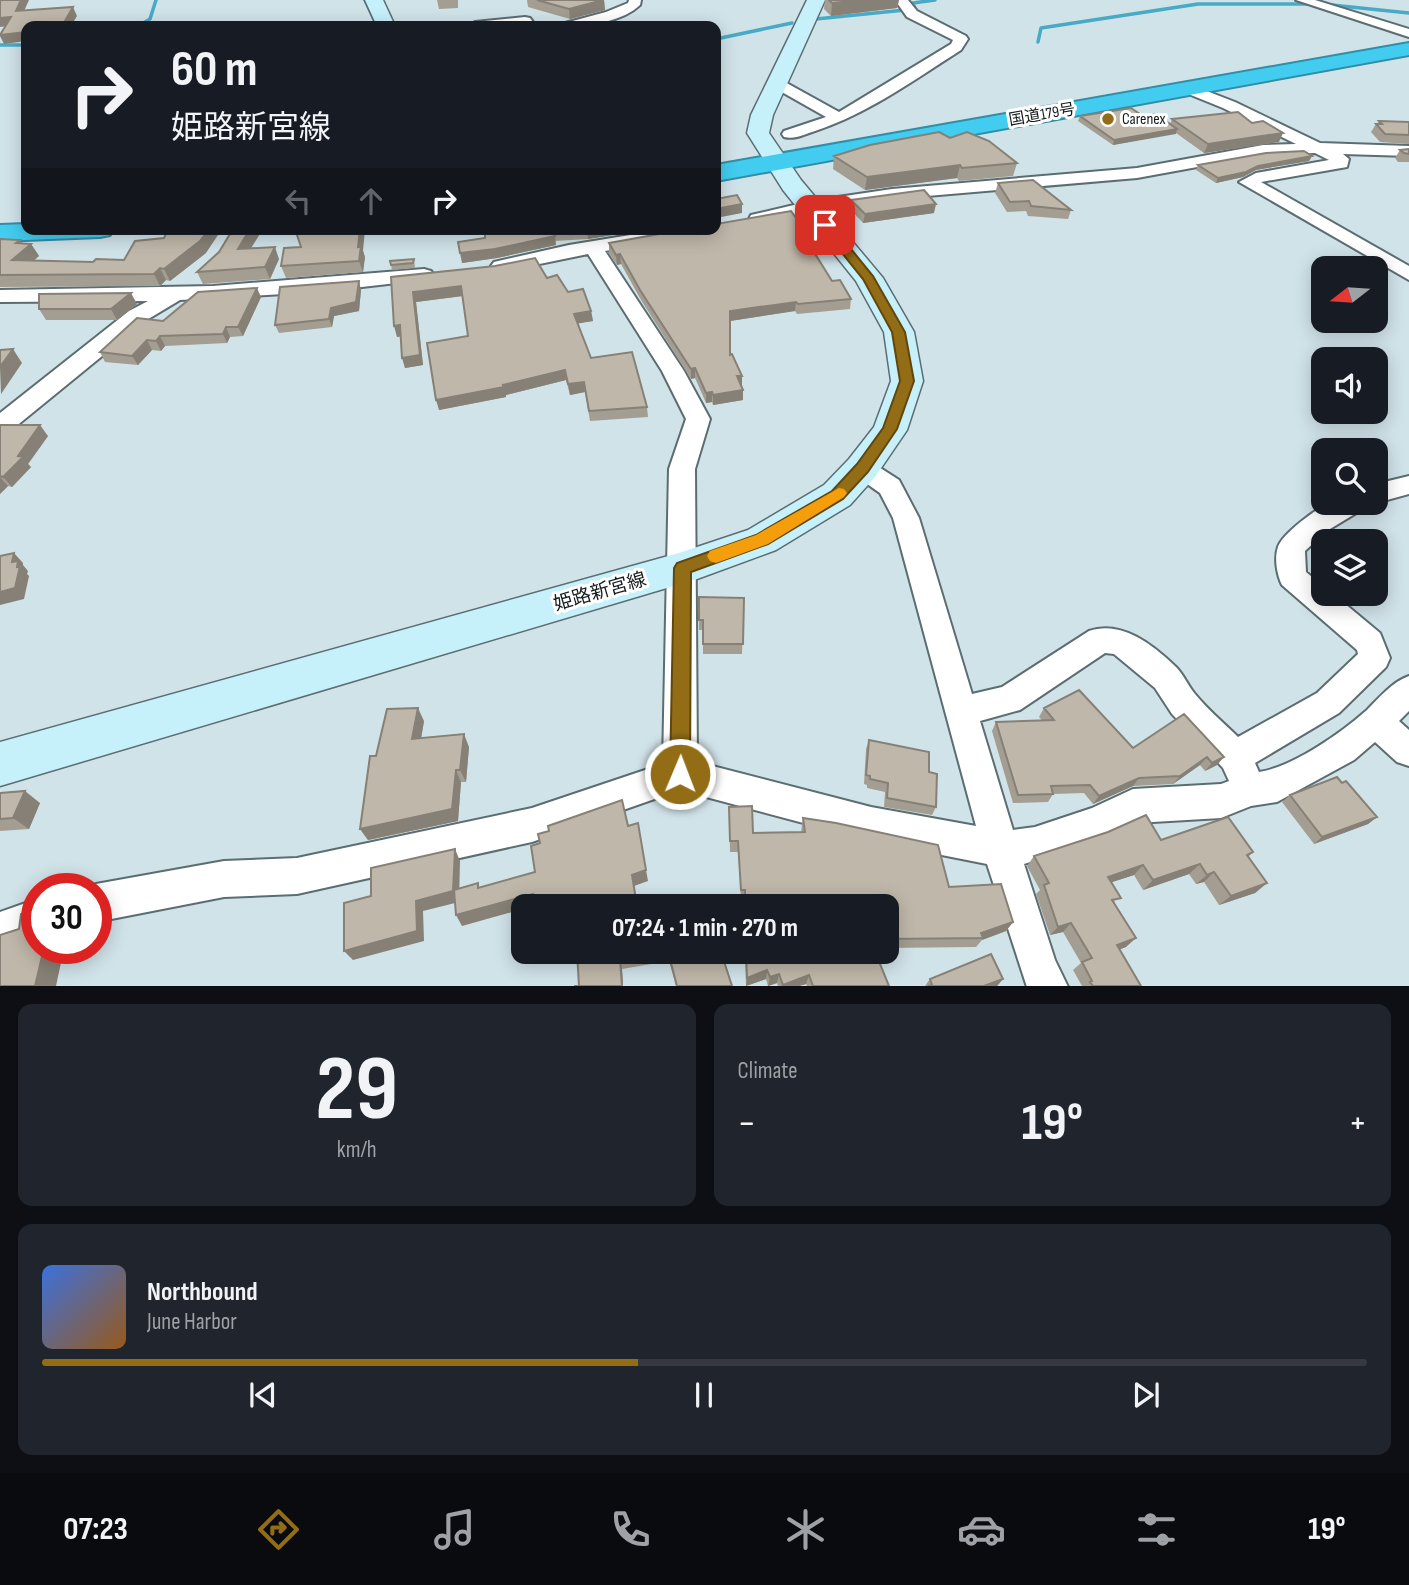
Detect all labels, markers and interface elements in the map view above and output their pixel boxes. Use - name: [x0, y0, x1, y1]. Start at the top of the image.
- text: 60 m: [171, 41, 258, 100]
- icon: right: [56, 49, 147, 140]
- street label: 国道179号: [1007, 100, 1077, 130]
- text: 姫路新宮線: [171, 109, 331, 148]
- place label: Carenex: [1122, 110, 1166, 129]
- marker: Carenex: [1100, 111, 1116, 127]
- icon: left: [279, 182, 317, 220]
- icon: ahead: [352, 182, 390, 220]
- icon: right: [425, 182, 463, 220]
- pin: [795, 195, 855, 255]
- icon: arrive: [806, 206, 844, 244]
- north arrow: [1311, 256, 1388, 332]
- map controls: [1311, 256, 1388, 606]
- button: sound: [1311, 347, 1388, 424]
- button: search: [1311, 438, 1388, 515]
- button: layers: [1311, 529, 1388, 606]
- street label: 姫路新宮線: [551, 568, 649, 616]
- position arrow: [643, 737, 717, 811]
- speed limit sign: 30: [21, 873, 112, 964]
- text: 07:24 · 1 min · 270 m: [612, 913, 798, 944]
- text: 29: [315, 1036, 398, 1145]
- text: Climate: [738, 1057, 797, 1085]
- text: 19°: [1022, 1092, 1083, 1155]
- text: −: [738, 1101, 756, 1146]
- text: +: [1348, 1101, 1367, 1146]
- text: km/h: [337, 1136, 377, 1164]
- text: Northbound: [147, 1277, 258, 1308]
- text: June Harbor: [147, 1308, 237, 1336]
- icon: previous: [244, 1376, 282, 1414]
- icon: pause: [685, 1376, 723, 1414]
- icon: next: [1127, 1376, 1165, 1414]
- icon: directions: [254, 1505, 303, 1554]
- icon: music: [430, 1505, 479, 1554]
- icon: phone: [606, 1505, 655, 1554]
- icon: climate: [781, 1505, 830, 1554]
- icon: car: [957, 1505, 1006, 1554]
- icon: filters: [1132, 1505, 1181, 1554]
- text: 07:23: [63, 1510, 128, 1549]
- text: 19°: [1308, 1510, 1346, 1549]

